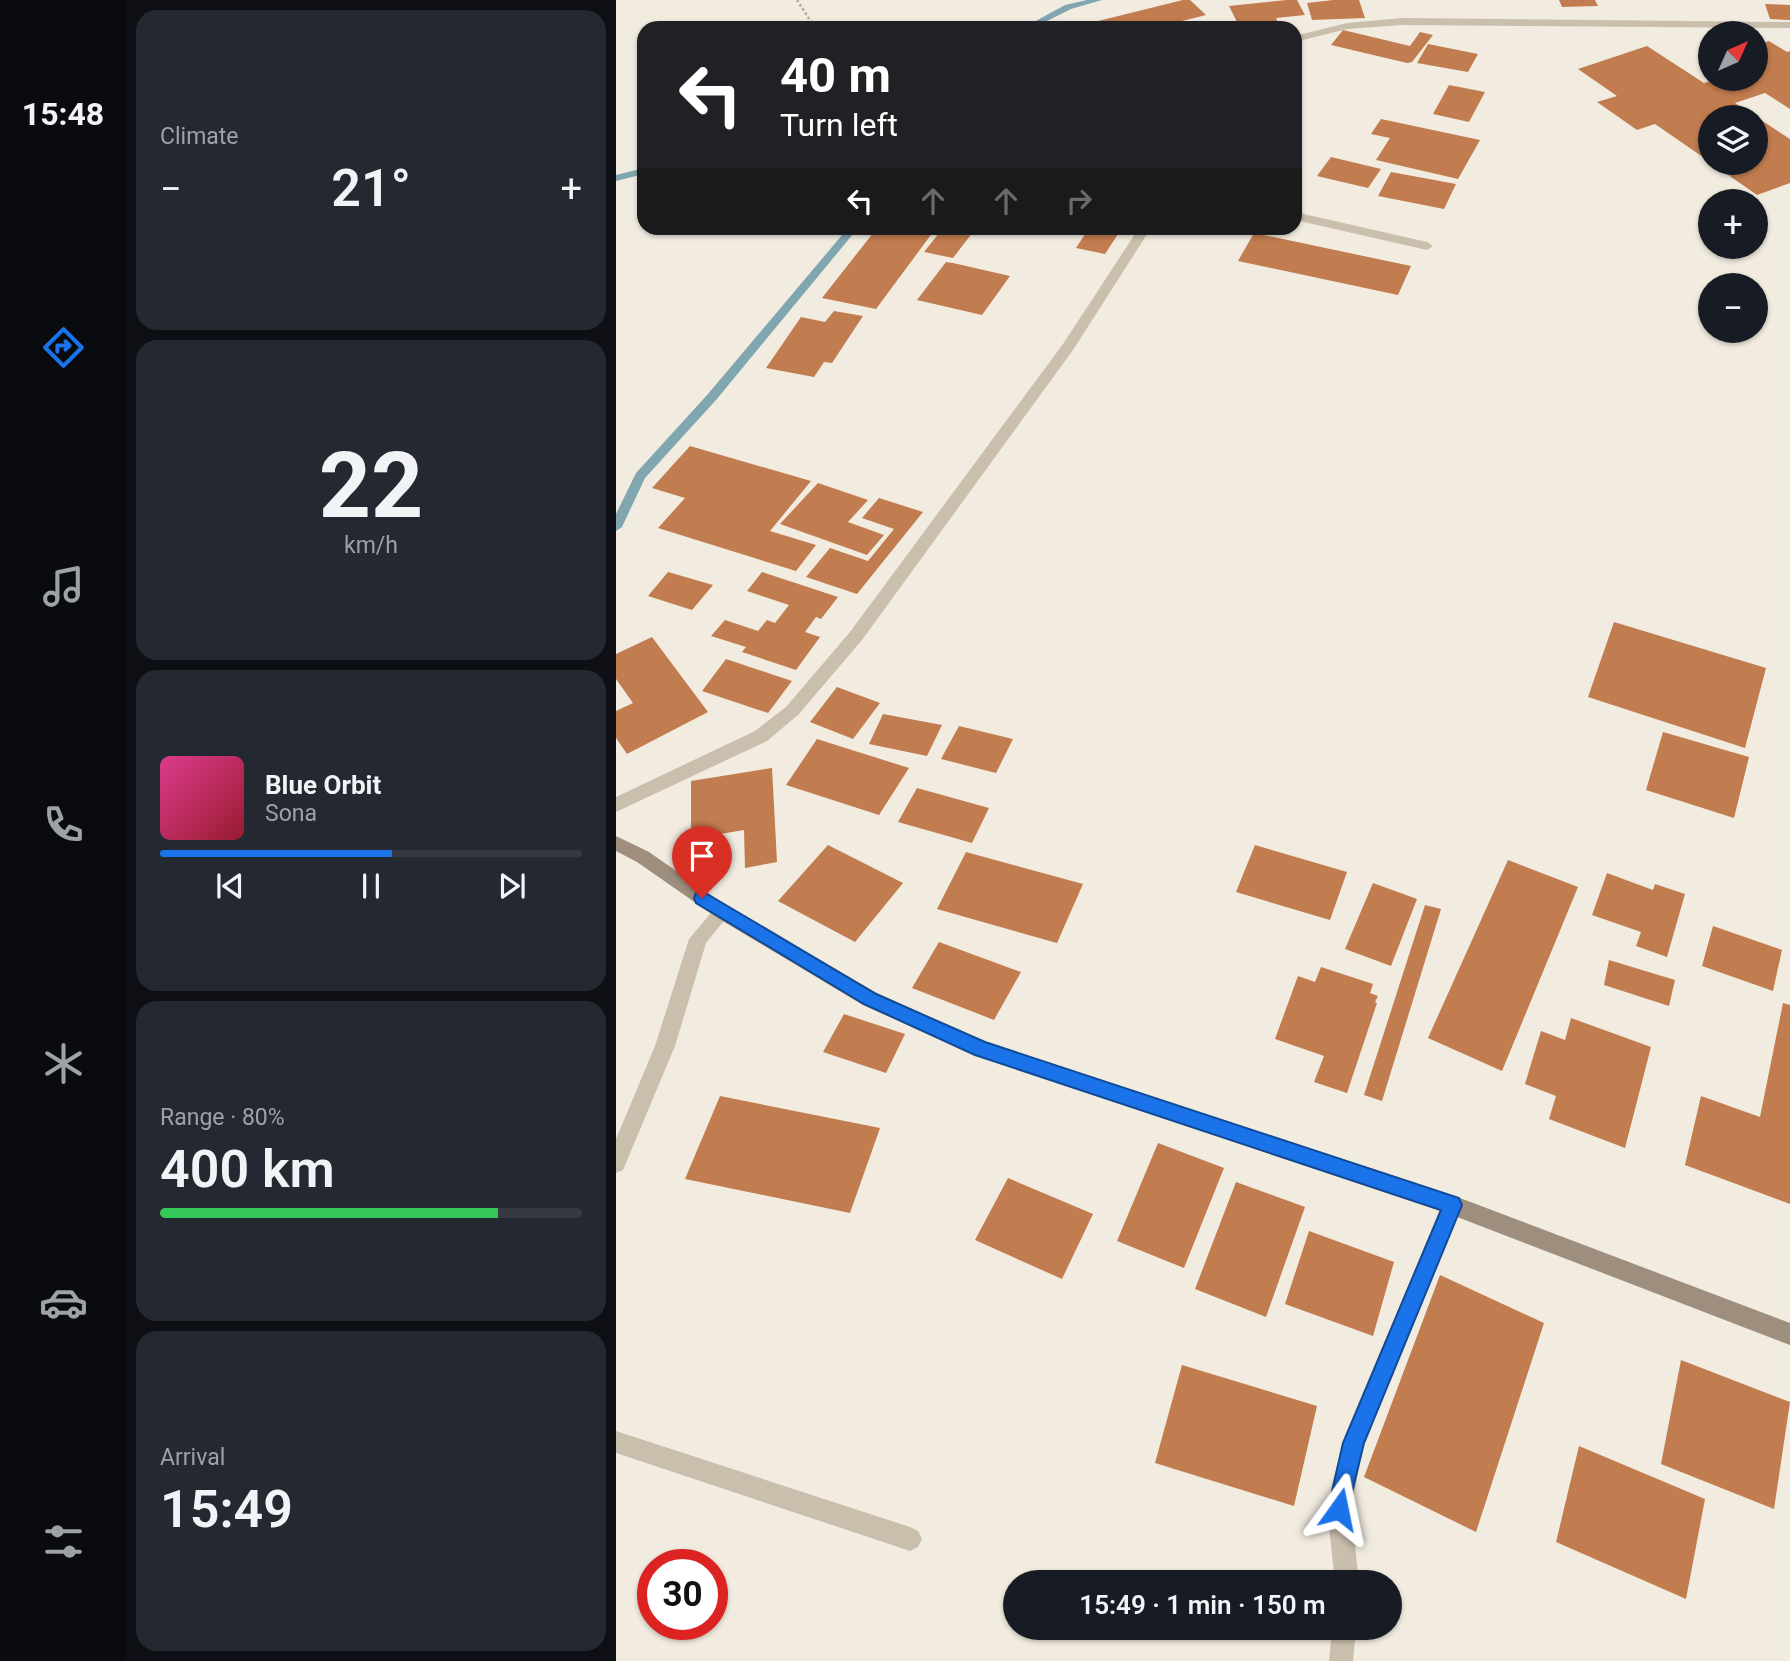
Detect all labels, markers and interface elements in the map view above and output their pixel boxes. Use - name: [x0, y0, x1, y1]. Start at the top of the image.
- north arrow: [1698, 21, 1768, 91]
- map controls: [1698, 21, 1768, 343]
- text: 40 m: [780, 47, 891, 104]
- icon: left: [665, 49, 756, 140]
- text: 15:48: [22, 95, 104, 133]
- button: layers: [1698, 105, 1768, 175]
- text: Turn left: [780, 106, 898, 144]
- text: Climate: [160, 123, 239, 150]
- text: 21°: [331, 158, 411, 219]
- text: −: [160, 167, 182, 211]
- text: +: [560, 167, 582, 211]
- icon: left: [841, 182, 879, 220]
- icon: ahead: [914, 182, 952, 220]
- icon: ahead: [987, 182, 1025, 220]
- icon: right: [1060, 182, 1098, 220]
- button: +: [1698, 189, 1768, 259]
- button: −: [1698, 273, 1768, 343]
- icon: directions: [39, 323, 88, 372]
- text: 22: [319, 433, 423, 539]
- text: km/h: [344, 532, 398, 559]
- icon: music: [39, 562, 88, 611]
- text: Blue Orbit: [265, 770, 381, 800]
- icon: phone: [39, 800, 88, 849]
- text: Sona: [265, 800, 317, 827]
- pin: [672, 826, 732, 898]
- icon: arrive: [683, 837, 721, 875]
- icon: previous: [211, 867, 249, 905]
- icon: pause: [352, 867, 390, 905]
- icon: next: [493, 867, 531, 905]
- icon: climate: [39, 1039, 88, 1088]
- text: Range · 80%: [160, 1104, 285, 1131]
- text: 400 km: [160, 1139, 335, 1200]
- icon: car: [39, 1278, 88, 1327]
- text: Arrival: [160, 1444, 225, 1471]
- position arrow: [1302, 1472, 1376, 1546]
- text: 15:49: [160, 1479, 293, 1540]
- icon: filters: [39, 1517, 88, 1566]
- speed limit sign: 30: [637, 1549, 728, 1640]
- text: 15:49 · 1 min · 150 m: [1079, 1590, 1326, 1620]

